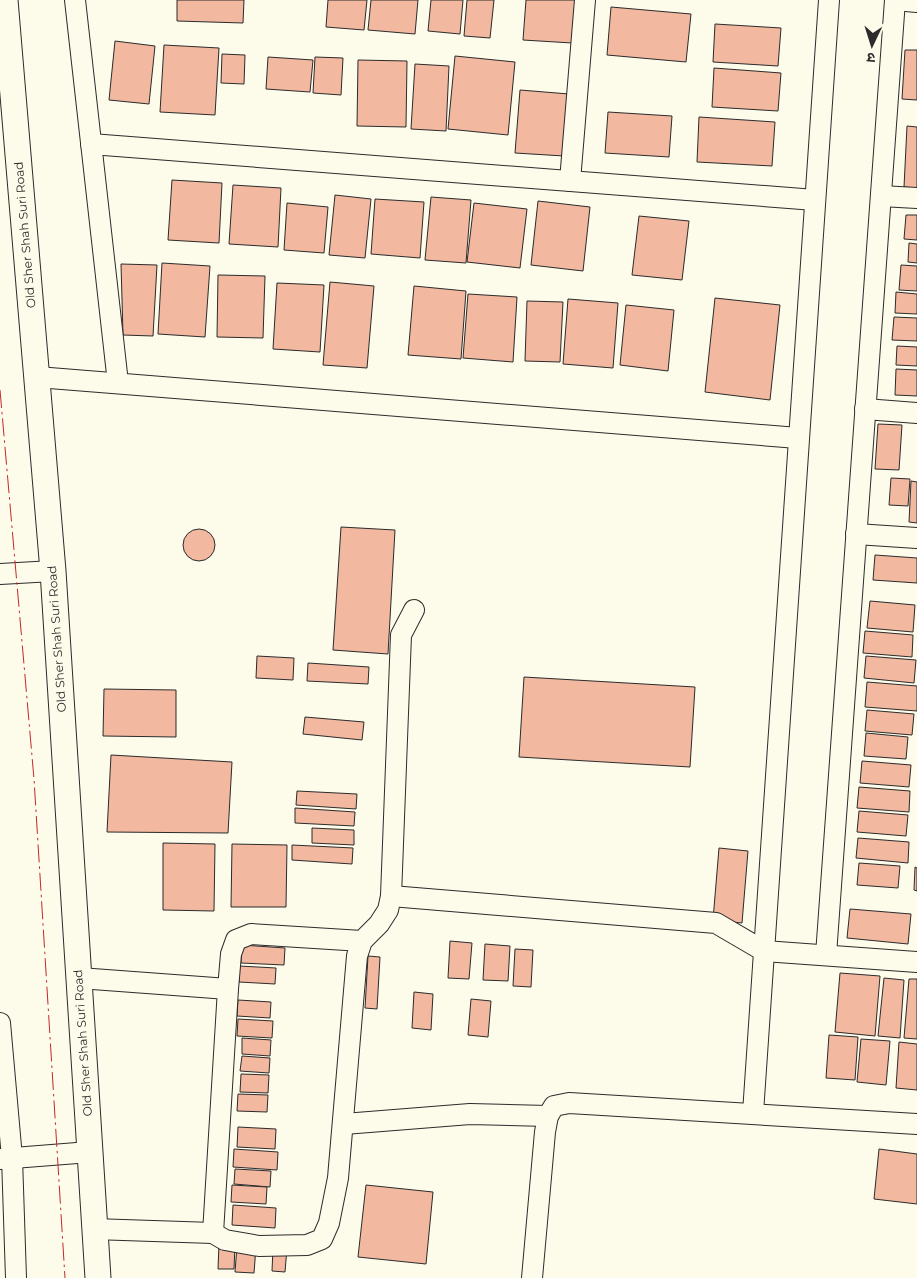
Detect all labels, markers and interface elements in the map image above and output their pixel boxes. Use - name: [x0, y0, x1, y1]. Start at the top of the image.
- north arrow: [847, 20, 897, 70]
- text: उ: [866, 49, 876, 67]
- street label: Old Sher Shah Suri Road: [11, 161, 38, 309]
- street label: Old Sher Shah Suri Road: [44, 565, 69, 713]
- street label: Old Sher Shah Suri Road: [70, 969, 95, 1117]

